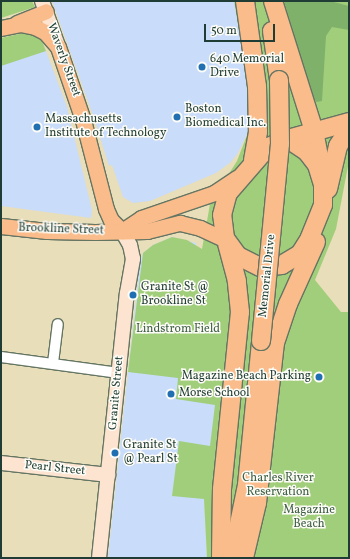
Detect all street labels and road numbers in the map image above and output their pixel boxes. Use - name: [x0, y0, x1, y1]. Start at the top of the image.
- street label: Waverly Street: [43, 21, 83, 99]
- street label: Brookline Street: [18, 221, 104, 239]
- street label: Memorial Drive: [256, 234, 280, 318]
- street label: Granite Street: [107, 355, 127, 431]
- street label: Pearl Street: [24, 459, 86, 479]

